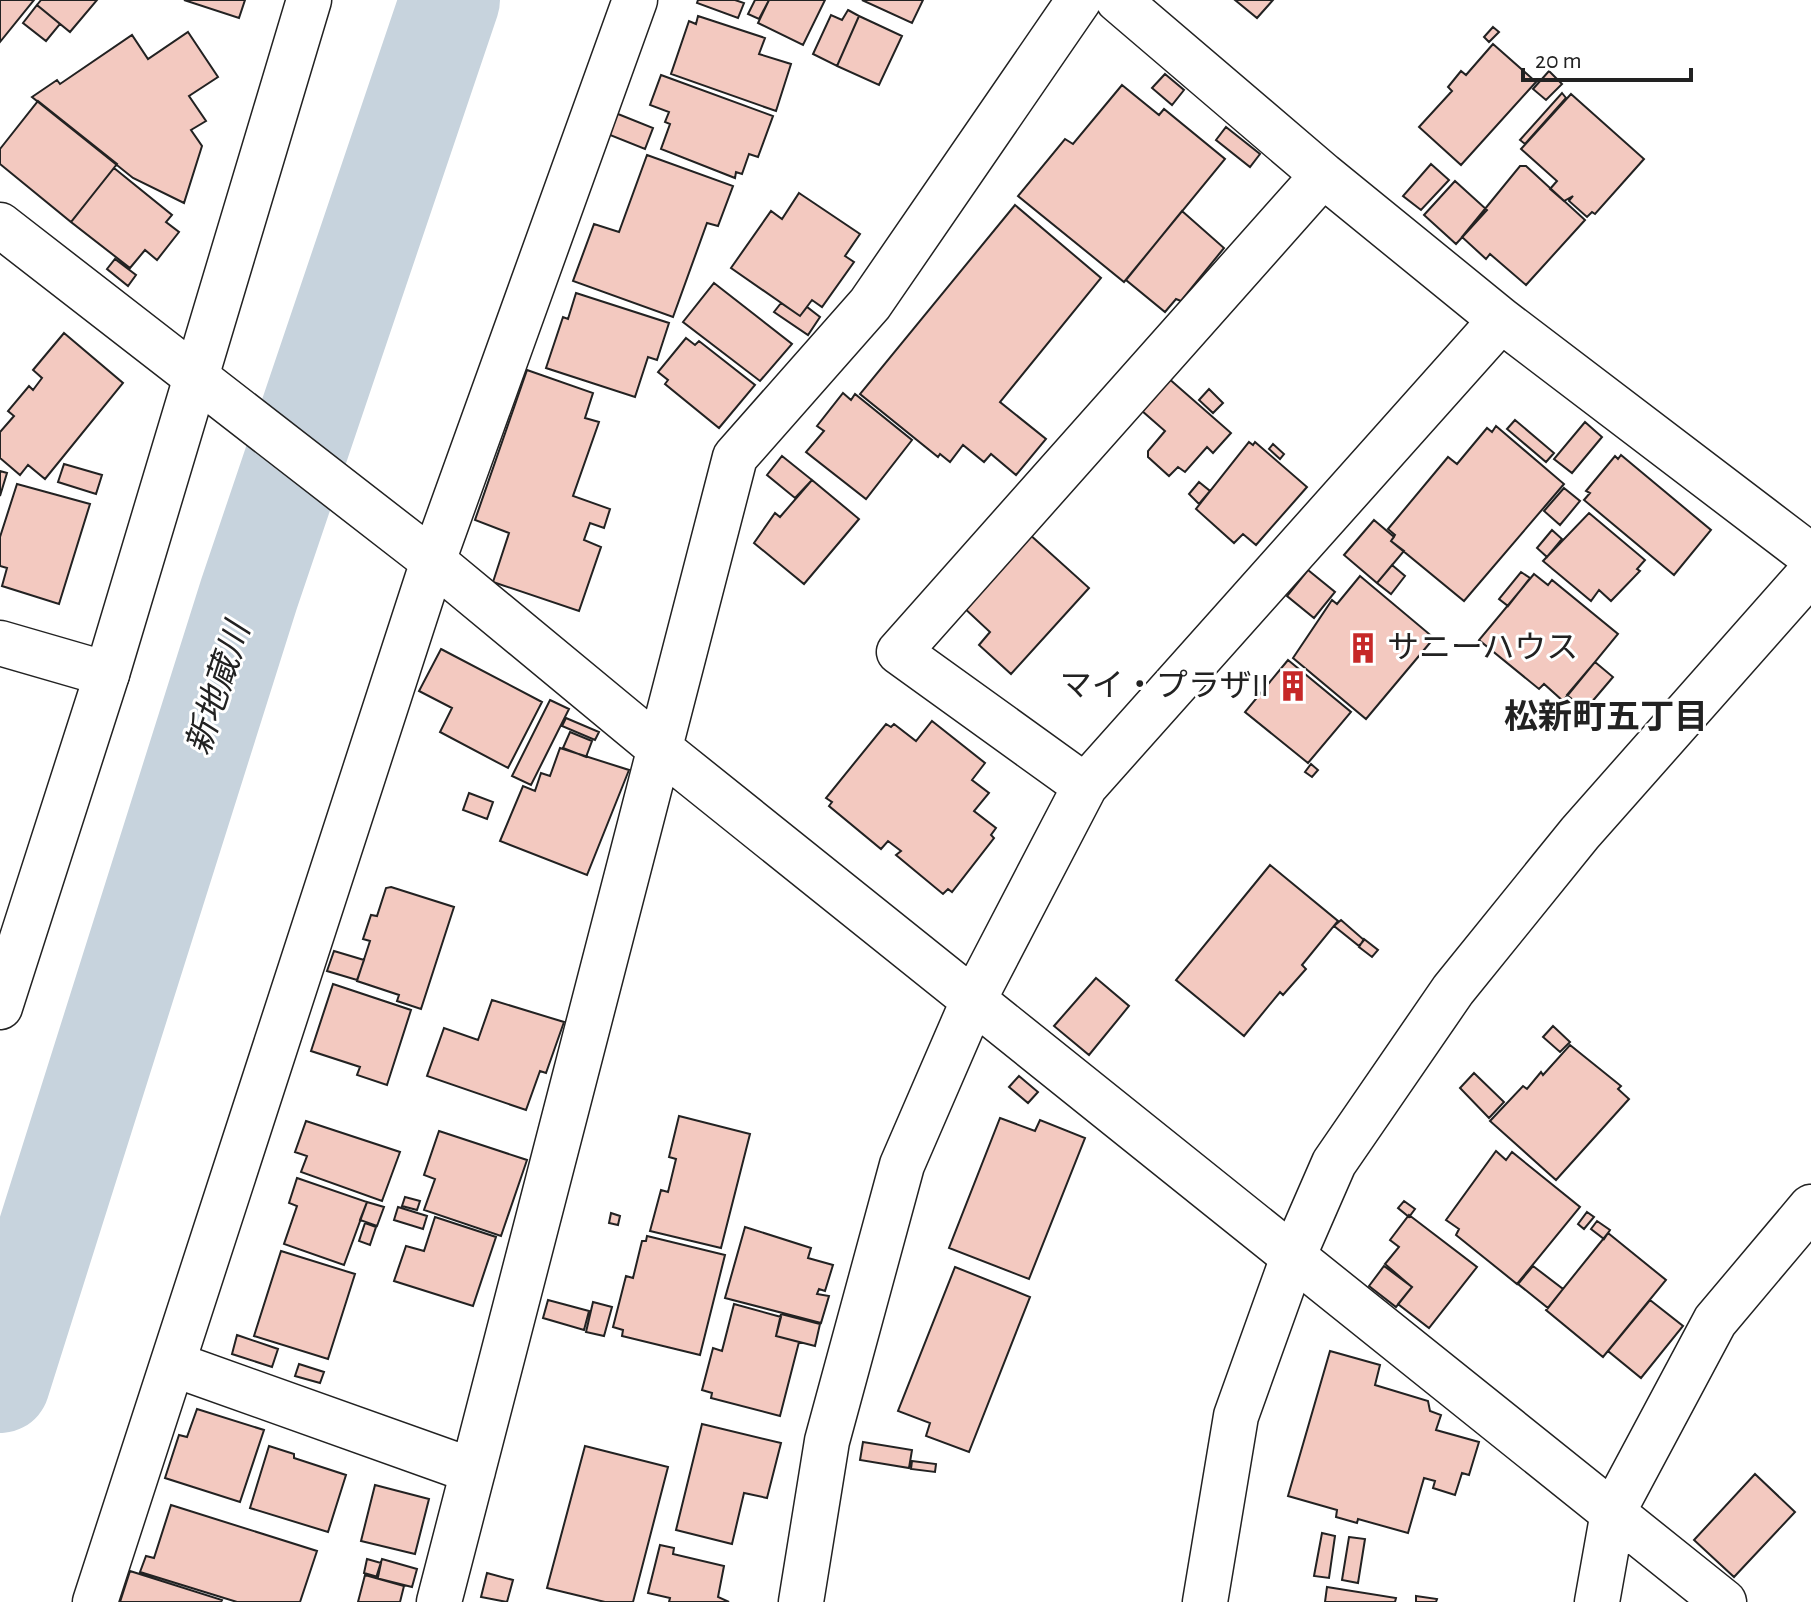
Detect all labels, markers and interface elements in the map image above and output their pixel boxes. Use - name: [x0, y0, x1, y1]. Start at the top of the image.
- scale bar: [1523, 32, 1691, 82]
- text: 20 m: [1535, 49, 1582, 73]
- water label: 新地蔵川: [180, 616, 257, 759]
- building icon: サニーハウス: [1346, 631, 1380, 665]
- place label: サニーハウス: [1387, 632, 1578, 664]
- place label: マイ・プラザII: [1060, 669, 1269, 702]
- building icon: マイ・プラザII: [1276, 669, 1310, 703]
- district label: 松新町五丁目: [1504, 699, 1708, 735]

